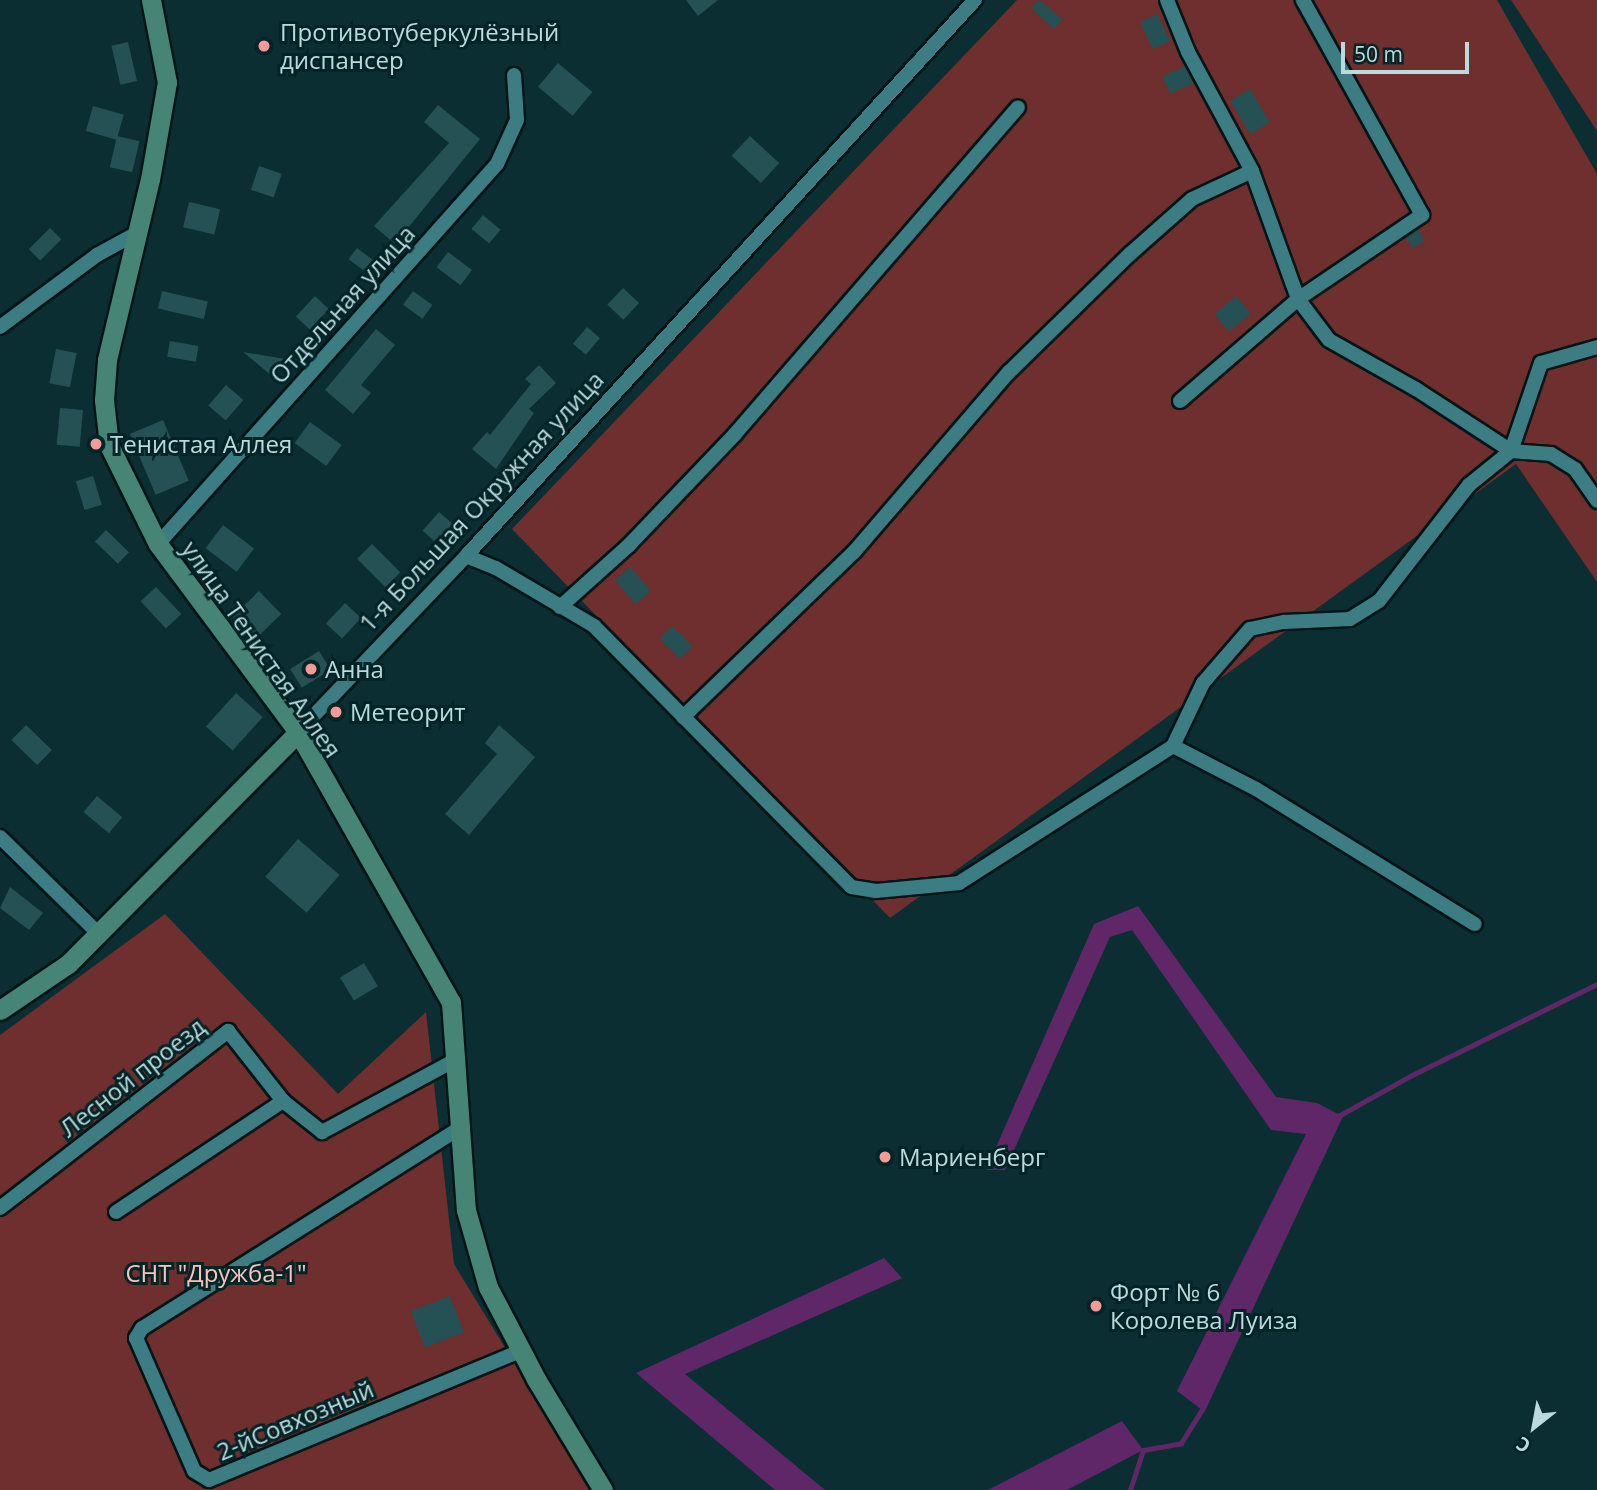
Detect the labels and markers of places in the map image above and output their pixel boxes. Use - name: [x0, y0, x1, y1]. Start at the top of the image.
- place label: Противотуберкулёзный диспансер: [280, 18, 559, 74]
- marker: Противотуберкулёзный диспансер: [254, 36, 274, 56]
- place label: Тенистая Аллея: [110, 430, 292, 458]
- marker: Тенистая Аллея: [88, 436, 104, 452]
- place label: Анна: [325, 655, 384, 683]
- marker: Анна: [303, 661, 319, 677]
- place label: Метеорит: [350, 698, 466, 726]
- marker: Метеорит: [328, 704, 344, 720]
- place label: Мариенберг: [899, 1143, 1045, 1171]
- marker: Мариенберг: [877, 1149, 893, 1165]
- place label: Форт № 6 Королева Луиза: [1110, 1278, 1298, 1334]
- marker: Форт № 6 Королева Луиза: [1088, 1298, 1104, 1314]

